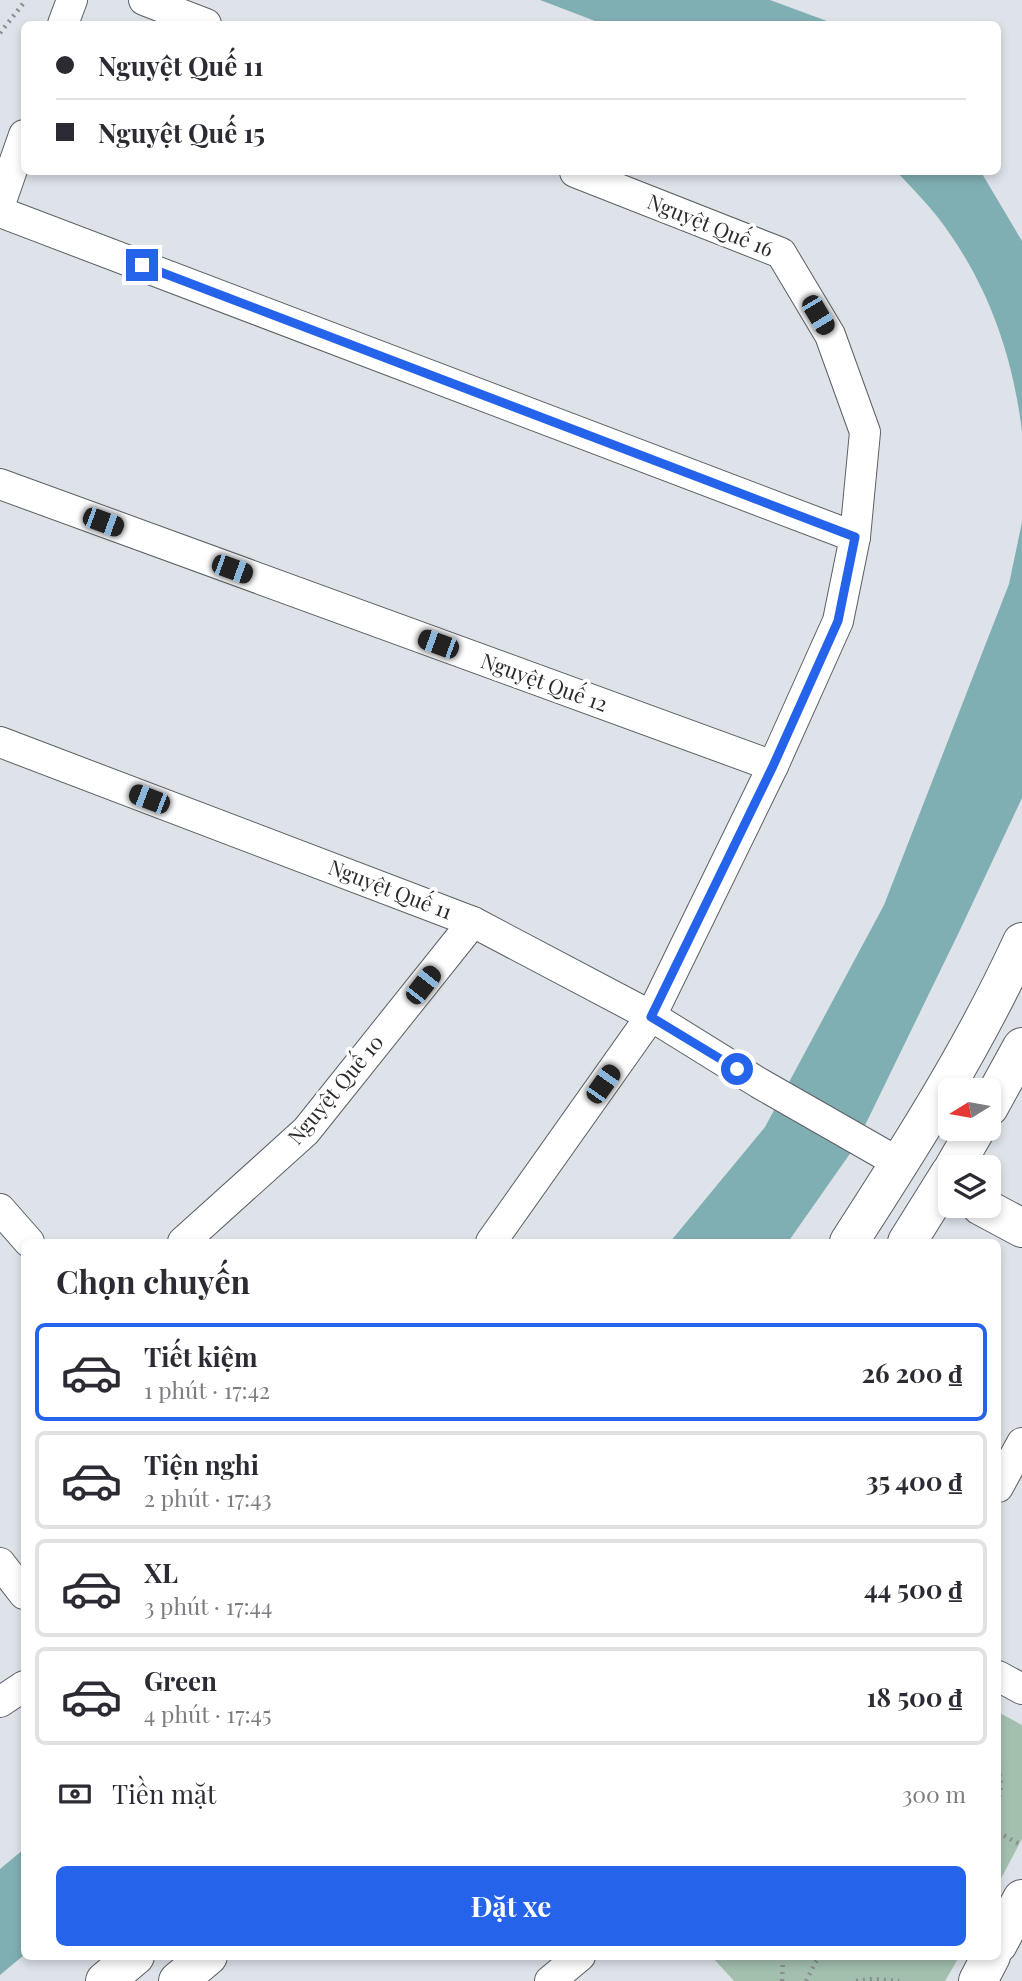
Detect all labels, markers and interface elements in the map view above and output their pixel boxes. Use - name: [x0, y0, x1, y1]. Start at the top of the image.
- text: Nguyệt Quế 11: [98, 48, 263, 83]
- text: Nguyệt Quế 15: [98, 115, 265, 150]
- street label: Nguyệt Quế 16: [644, 186, 778, 262]
- route end: [126, 249, 158, 281]
- car: [799, 292, 838, 338]
- car: [80, 505, 127, 539]
- car: [209, 552, 256, 586]
- car: [415, 627, 462, 661]
- street label: Nguyệt Quế 12: [478, 645, 612, 717]
- car: [126, 782, 173, 816]
- street label: Nguyệt Quế 11: [325, 852, 457, 925]
- car: [402, 962, 445, 1008]
- street label: Nguyệt Quế 10: [280, 1028, 389, 1149]
- route start: [721, 1053, 753, 1085]
- car: [583, 1061, 624, 1107]
- north arrow: [938, 1078, 1001, 1141]
- map controls: [938, 1078, 1001, 1218]
- button: layers: [938, 1155, 1001, 1218]
- text: Chọn chuyến: [56, 1259, 250, 1302]
- text: Tiết kiệm: [144, 1339, 257, 1374]
- icon: car: [60, 1341, 123, 1404]
- text: 26 200 ₫: [861, 1355, 962, 1390]
- text: 1 phút · 17:42: [144, 1374, 270, 1405]
- text: Tiện nghi: [144, 1447, 259, 1482]
- icon: car: [60, 1449, 123, 1512]
- text: 35 400 ₫: [866, 1463, 962, 1498]
- text: 2 phút · 17:43: [144, 1482, 272, 1513]
- text: XL: [144, 1555, 178, 1590]
- icon: car: [60, 1557, 123, 1620]
- text: 44 500 ₫: [864, 1571, 962, 1606]
- text: 3 phút · 17:44: [144, 1590, 272, 1621]
- text: Green: [144, 1663, 217, 1698]
- icon: car: [60, 1665, 123, 1728]
- text: 18 500 ₫: [867, 1679, 962, 1714]
- text: 4 phút · 17:45: [144, 1698, 272, 1729]
- icon: cash: [56, 1775, 94, 1813]
- text: Tiền mặt: [112, 1776, 216, 1811]
- text: 300 m: [902, 1778, 966, 1809]
- button: Đặt xe: [56, 1866, 966, 1946]

